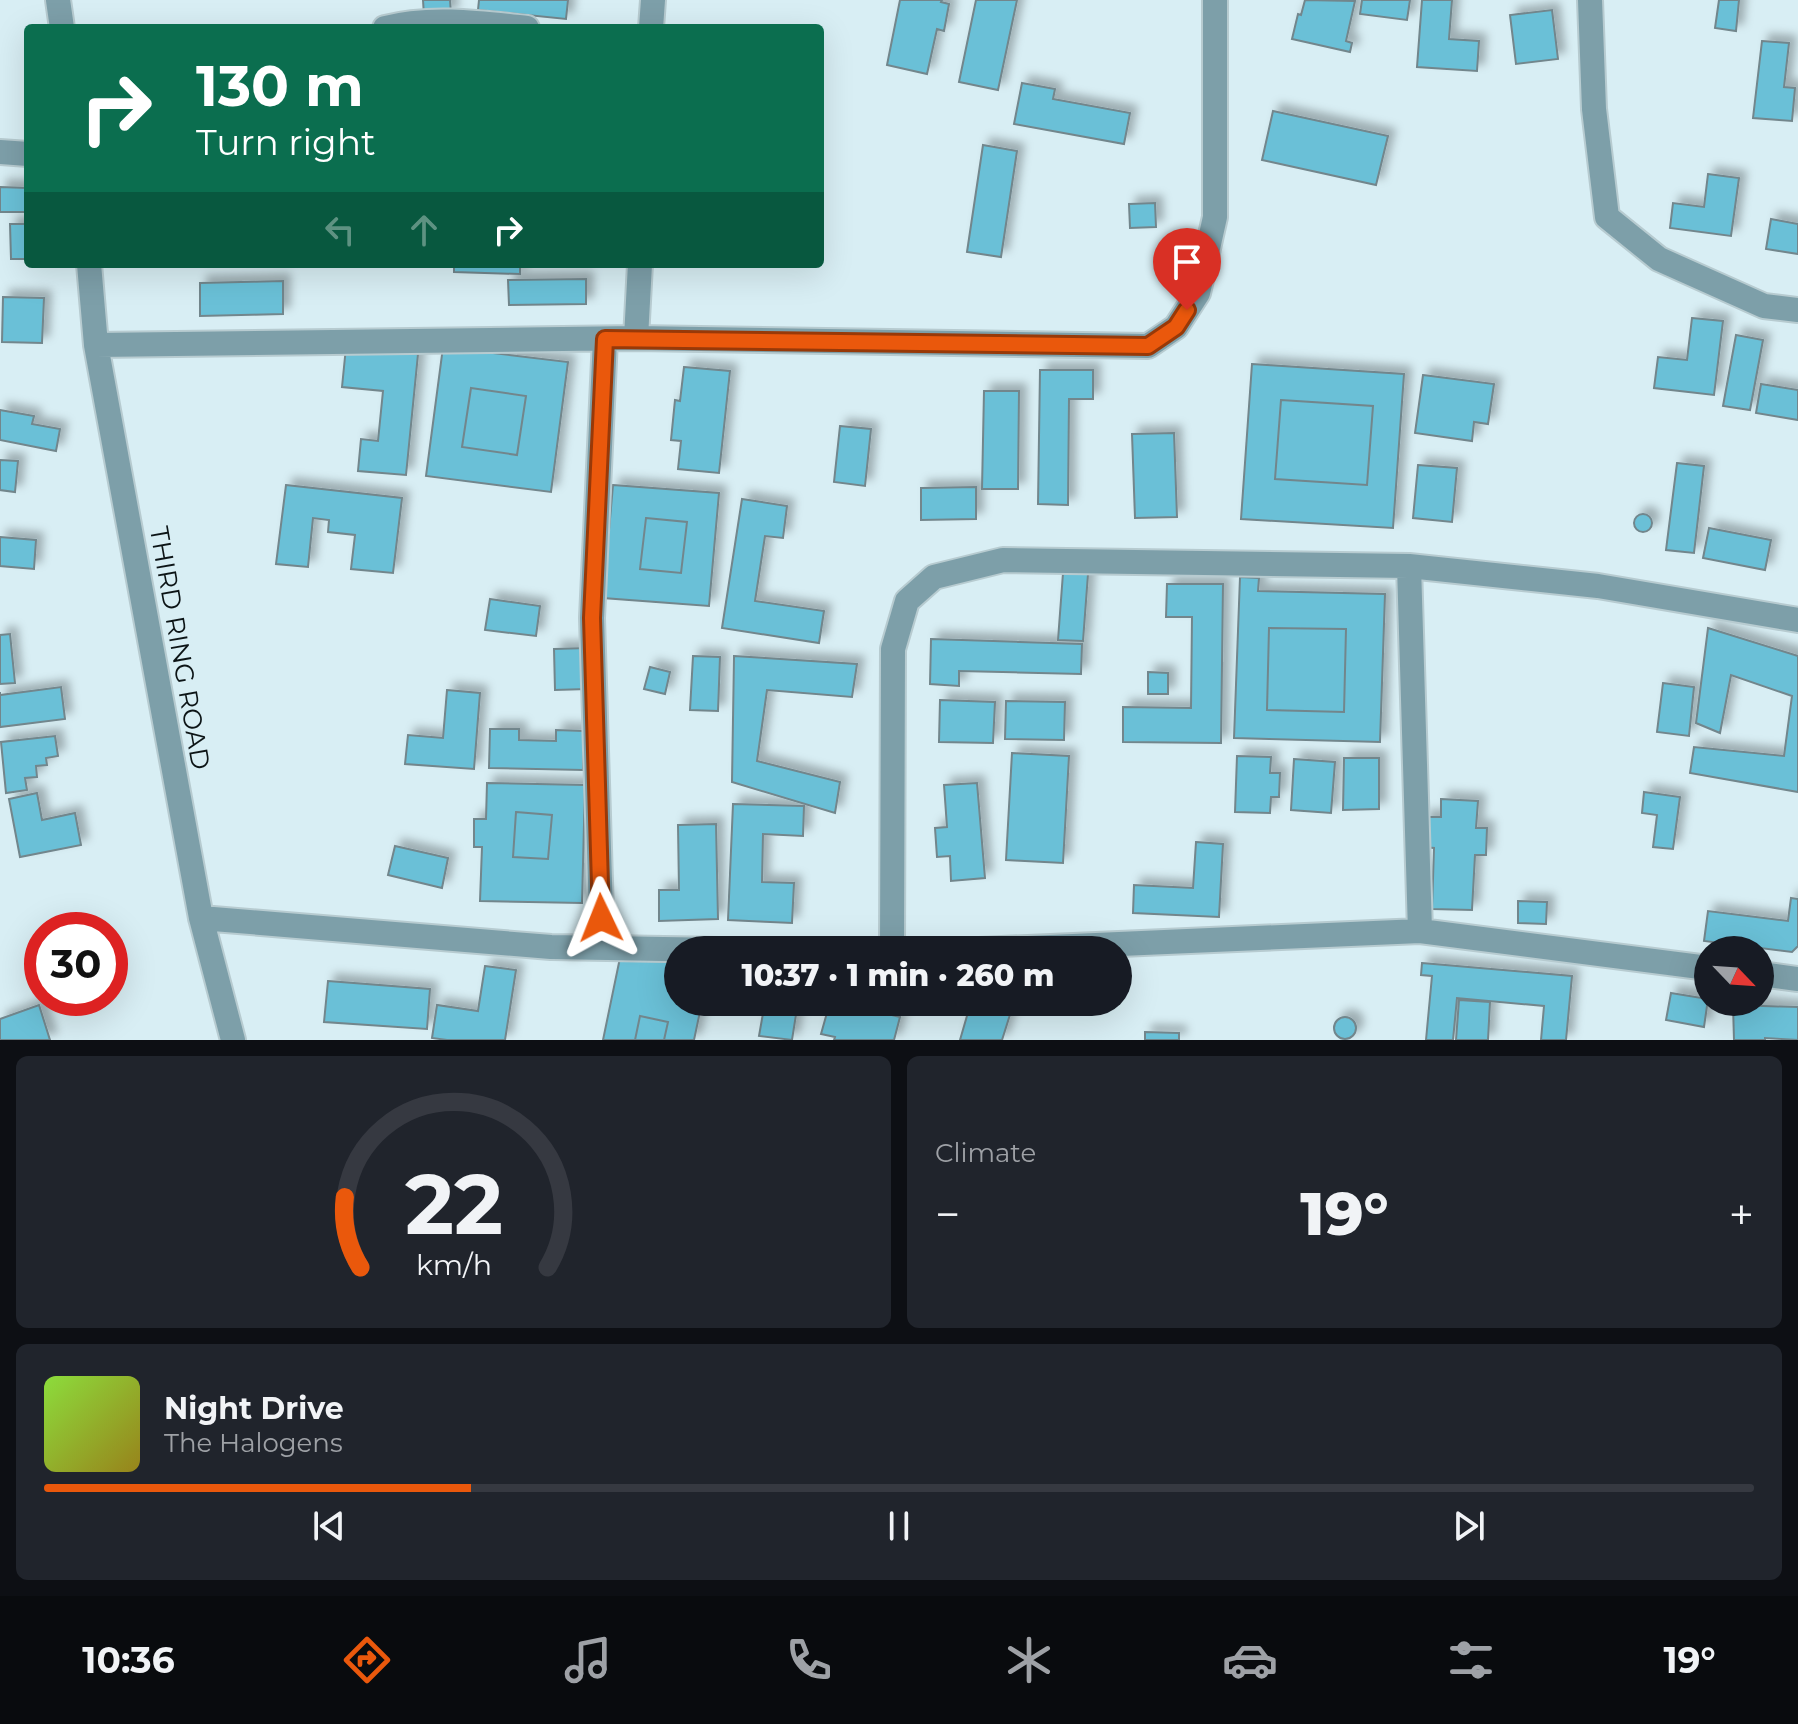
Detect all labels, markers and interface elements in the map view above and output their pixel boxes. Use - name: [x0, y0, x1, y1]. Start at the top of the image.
- text: 130 m: [196, 52, 364, 120]
- icon: right: [64, 56, 168, 160]
- text: Turn right: [196, 120, 376, 164]
- icon: left: [318, 208, 362, 252]
- icon: ahead: [402, 208, 446, 252]
- icon: right: [486, 208, 530, 252]
- pin: [1153, 228, 1221, 310]
- icon: arrive: [1165, 240, 1209, 284]
- street label: THIRD RING ROAD: [143, 524, 217, 772]
- position arrow: [559, 876, 643, 960]
- speed limit sign: 30: [24, 912, 128, 1016]
- north arrow: [1694, 936, 1774, 1016]
- map controls: [1694, 936, 1774, 1016]
- text: 10:37 · 1 min · 260 m: [742, 957, 1054, 994]
- text: Climate: [935, 1137, 1036, 1169]
- text: 22: [404, 1153, 503, 1255]
- text: 19°: [1300, 1177, 1389, 1250]
- text: −: [935, 1187, 960, 1241]
- text: +: [1729, 1187, 1754, 1241]
- text: km/h: [415, 1247, 492, 1282]
- text: Night Drive: [164, 1390, 344, 1427]
- text: The Halogens: [164, 1427, 343, 1459]
- icon: previous: [307, 1504, 351, 1548]
- icon: pause: [877, 1504, 921, 1548]
- icon: next: [1447, 1504, 1491, 1548]
- icon: directions: [339, 1632, 395, 1688]
- icon: music: [560, 1632, 616, 1688]
- icon: phone: [781, 1632, 837, 1688]
- icon: climate: [1001, 1632, 1057, 1688]
- icon: car: [1222, 1632, 1278, 1688]
- icon: filters: [1443, 1632, 1499, 1688]
- text: 10:36: [82, 1638, 175, 1682]
- text: 19°: [1664, 1638, 1716, 1682]

